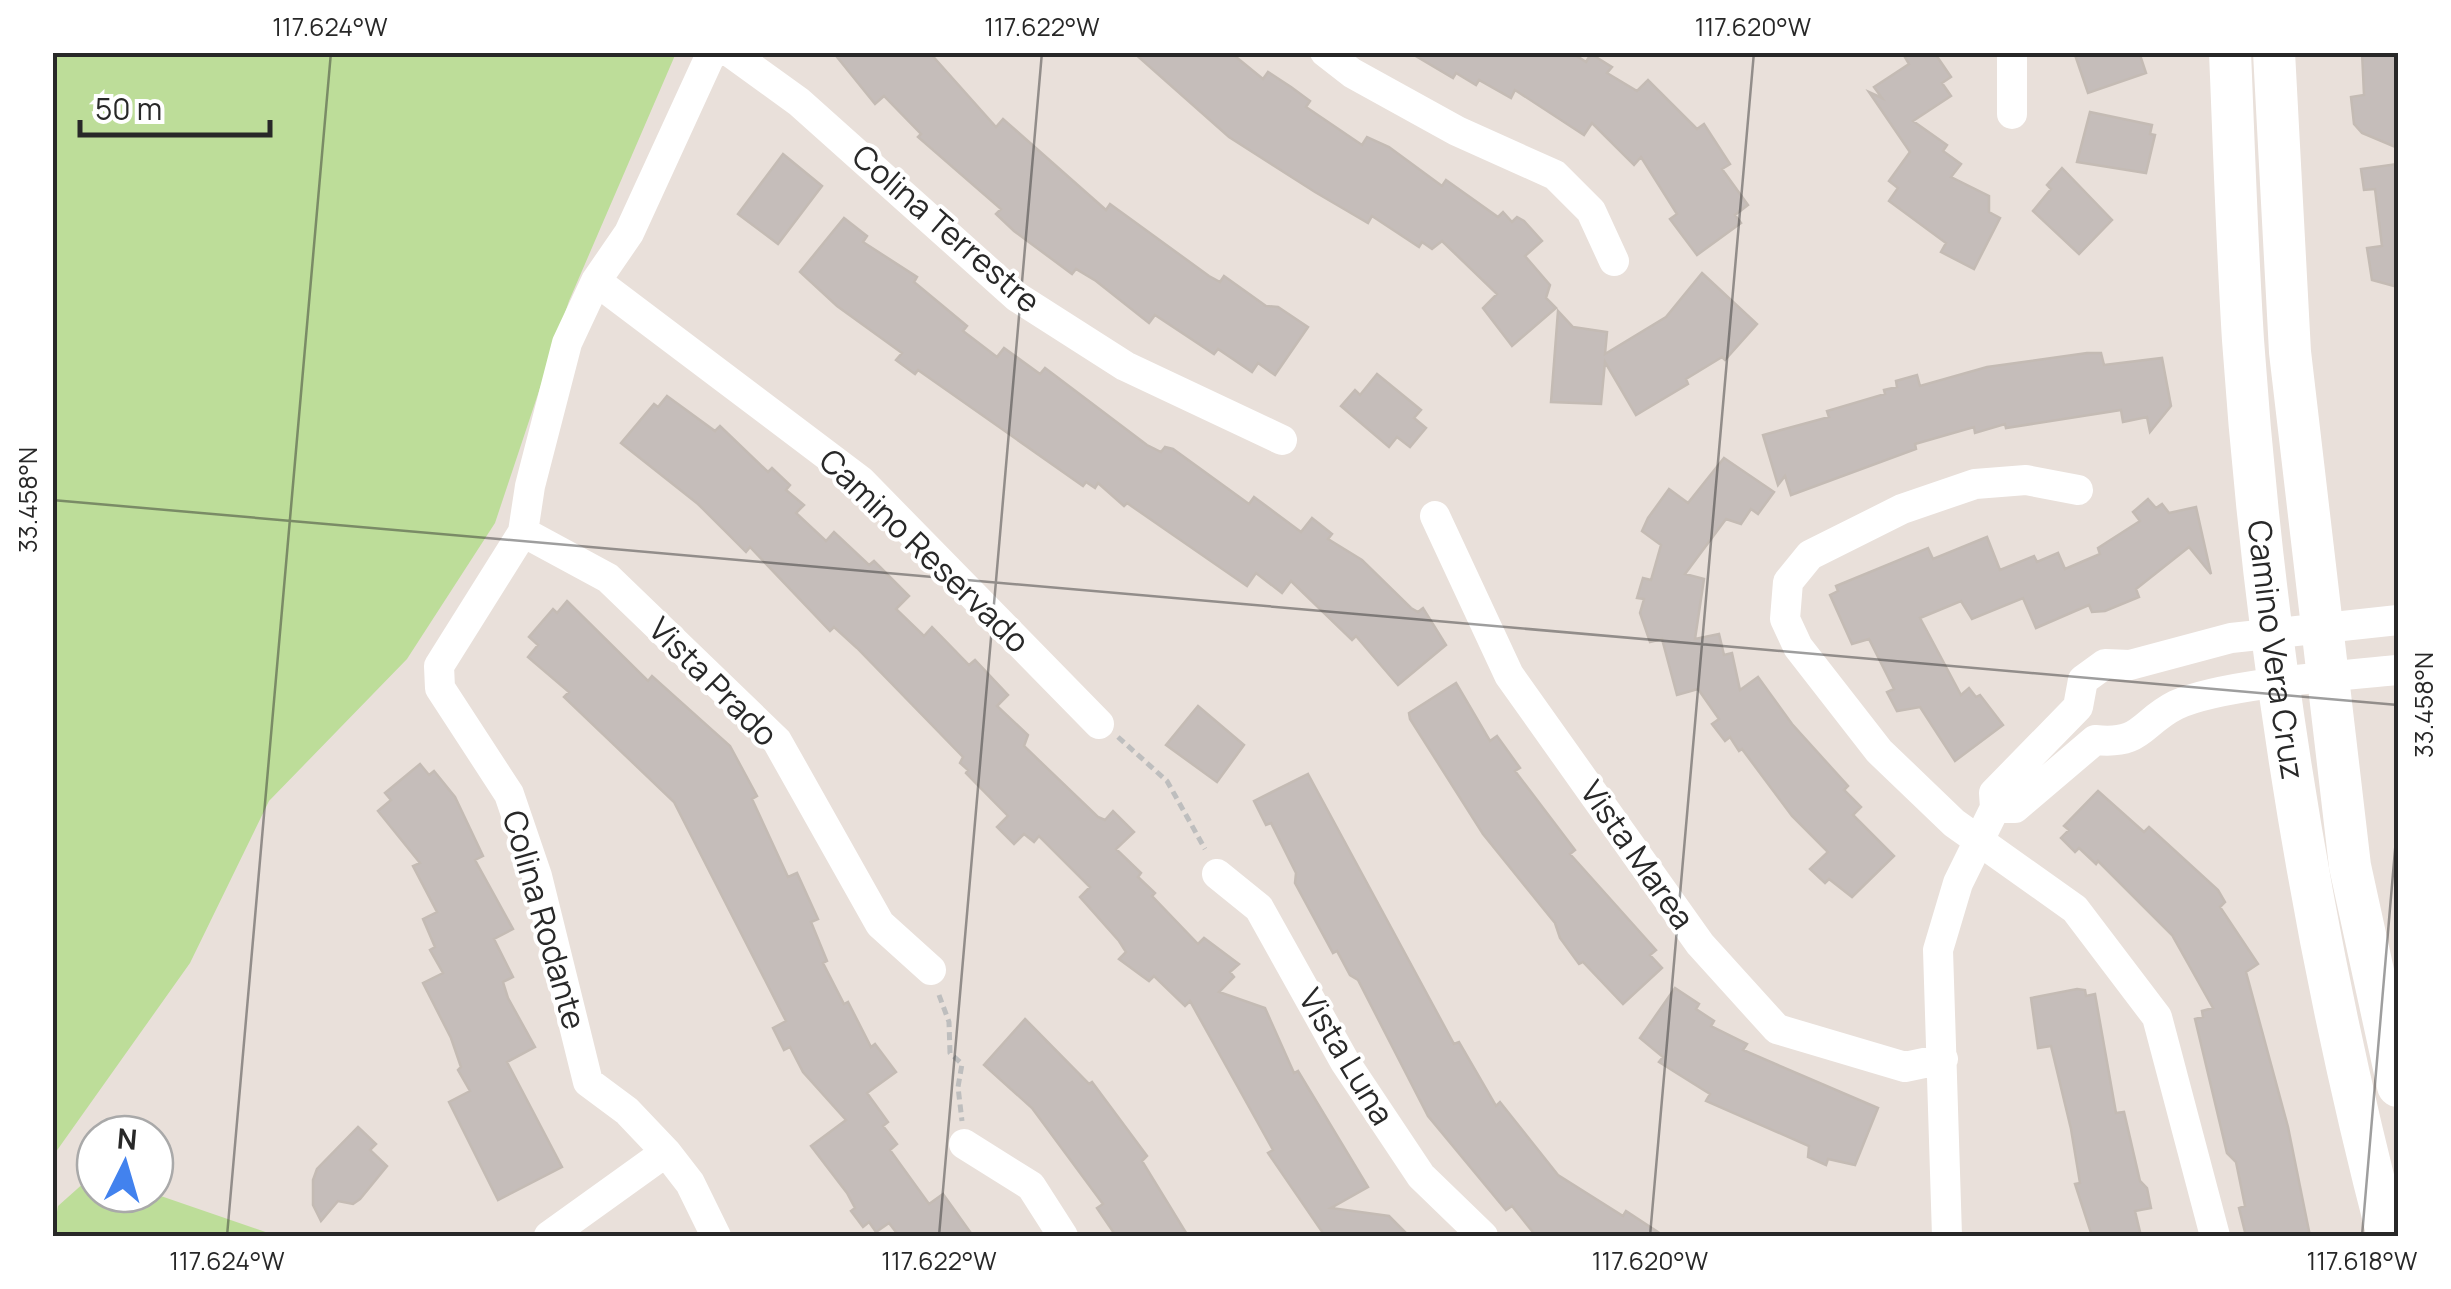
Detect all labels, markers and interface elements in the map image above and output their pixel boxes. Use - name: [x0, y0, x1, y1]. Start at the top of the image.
- text: 117.624°W: [272, 9, 388, 44]
- text: 117.622°W: [984, 9, 1100, 44]
- text: 117.620°W: [1695, 9, 1811, 44]
- scale bar: [80, 75, 270, 137]
- text: 50 m: [95, 88, 162, 129]
- street label: Colina Terrestre: [843, 134, 1050, 322]
- street label: Camino Reservado: [810, 438, 1039, 662]
- text: 33.458°N: [10, 447, 45, 553]
- street label: Camino Vera Cruz: [2238, 518, 2316, 783]
- street label: Vista Prado: [640, 607, 788, 755]
- text: 33.458°N: [2406, 652, 2441, 758]
- street label: Vista Marea: [1570, 771, 1705, 937]
- street label: Colina Rodante: [493, 805, 597, 1034]
- street label: Vista Luna: [1289, 980, 1405, 1133]
- north arrow: [75, 1114, 175, 1214]
- text: N: [116, 1118, 139, 1158]
- text: 117.624°W: [169, 1243, 285, 1278]
- text: 117.622°W: [881, 1243, 997, 1278]
- text: 117.620°W: [1592, 1243, 1708, 1278]
- text: 117.618°W: [2307, 1243, 2417, 1278]

